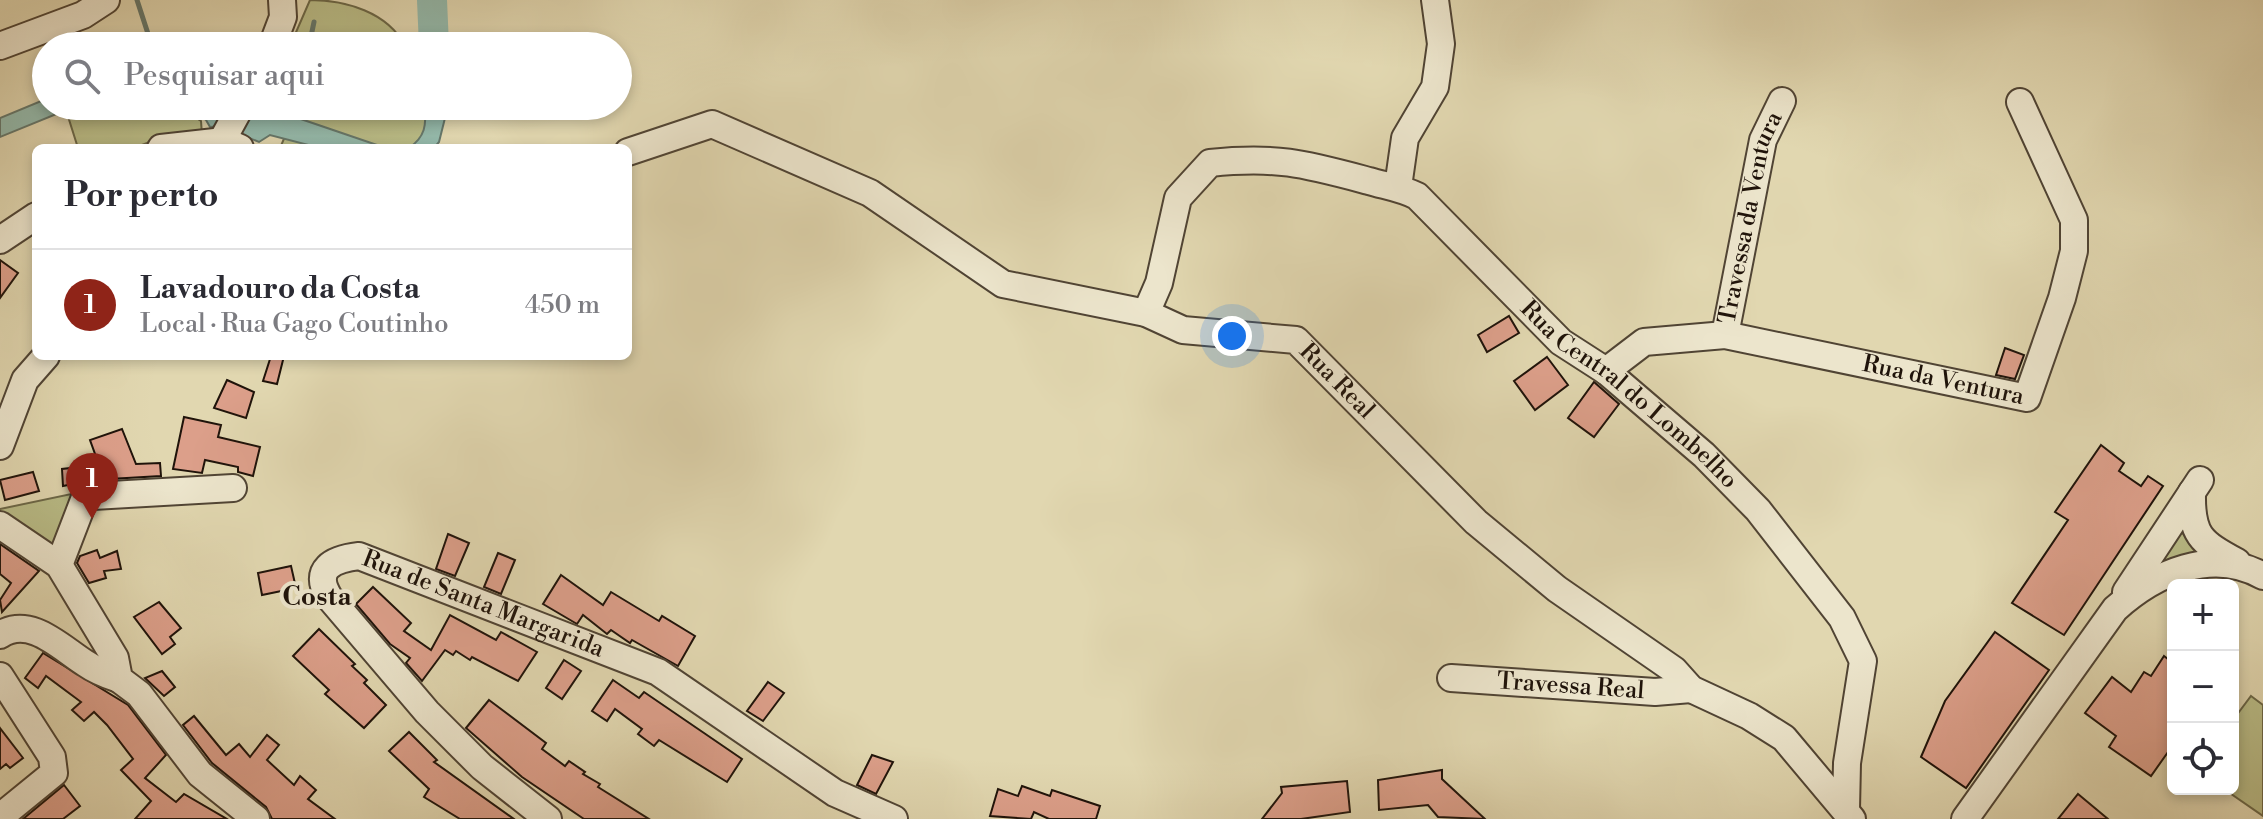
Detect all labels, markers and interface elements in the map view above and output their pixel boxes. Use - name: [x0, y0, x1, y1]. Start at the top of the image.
- search box: [32, 32, 632, 120]
- icon: search: [60, 54, 104, 98]
- text: Pesquisar aqui: [124, 57, 325, 95]
- street label: Travessa da Ventura: [1712, 106, 1790, 327]
- text: Por perto: [64, 175, 219, 217]
- text: Lavadouro da Costa: [140, 270, 420, 308]
- text: 1: [84, 289, 96, 321]
- text: 450 m: [525, 289, 600, 321]
- street label: Rua Central do Lombelho: [1514, 294, 1744, 495]
- text: Local · Rua Gago Coutinho: [140, 308, 449, 340]
- your location: [1212, 316, 1252, 356]
- street label: Rua Real: [1293, 337, 1381, 425]
- street label: Rua da Ventura: [1860, 349, 2028, 412]
- pin: 1: [66, 453, 118, 519]
- street label: Rua de Santa Margarida: [358, 544, 609, 665]
- map controls: [2167, 579, 2239, 795]
- button: +: [2167, 579, 2239, 651]
- district label: Costa: [282, 581, 353, 613]
- button: −: [2167, 651, 2239, 723]
- street label: Travessa Real: [1496, 666, 1645, 706]
- button: locate: [2167, 723, 2239, 795]

